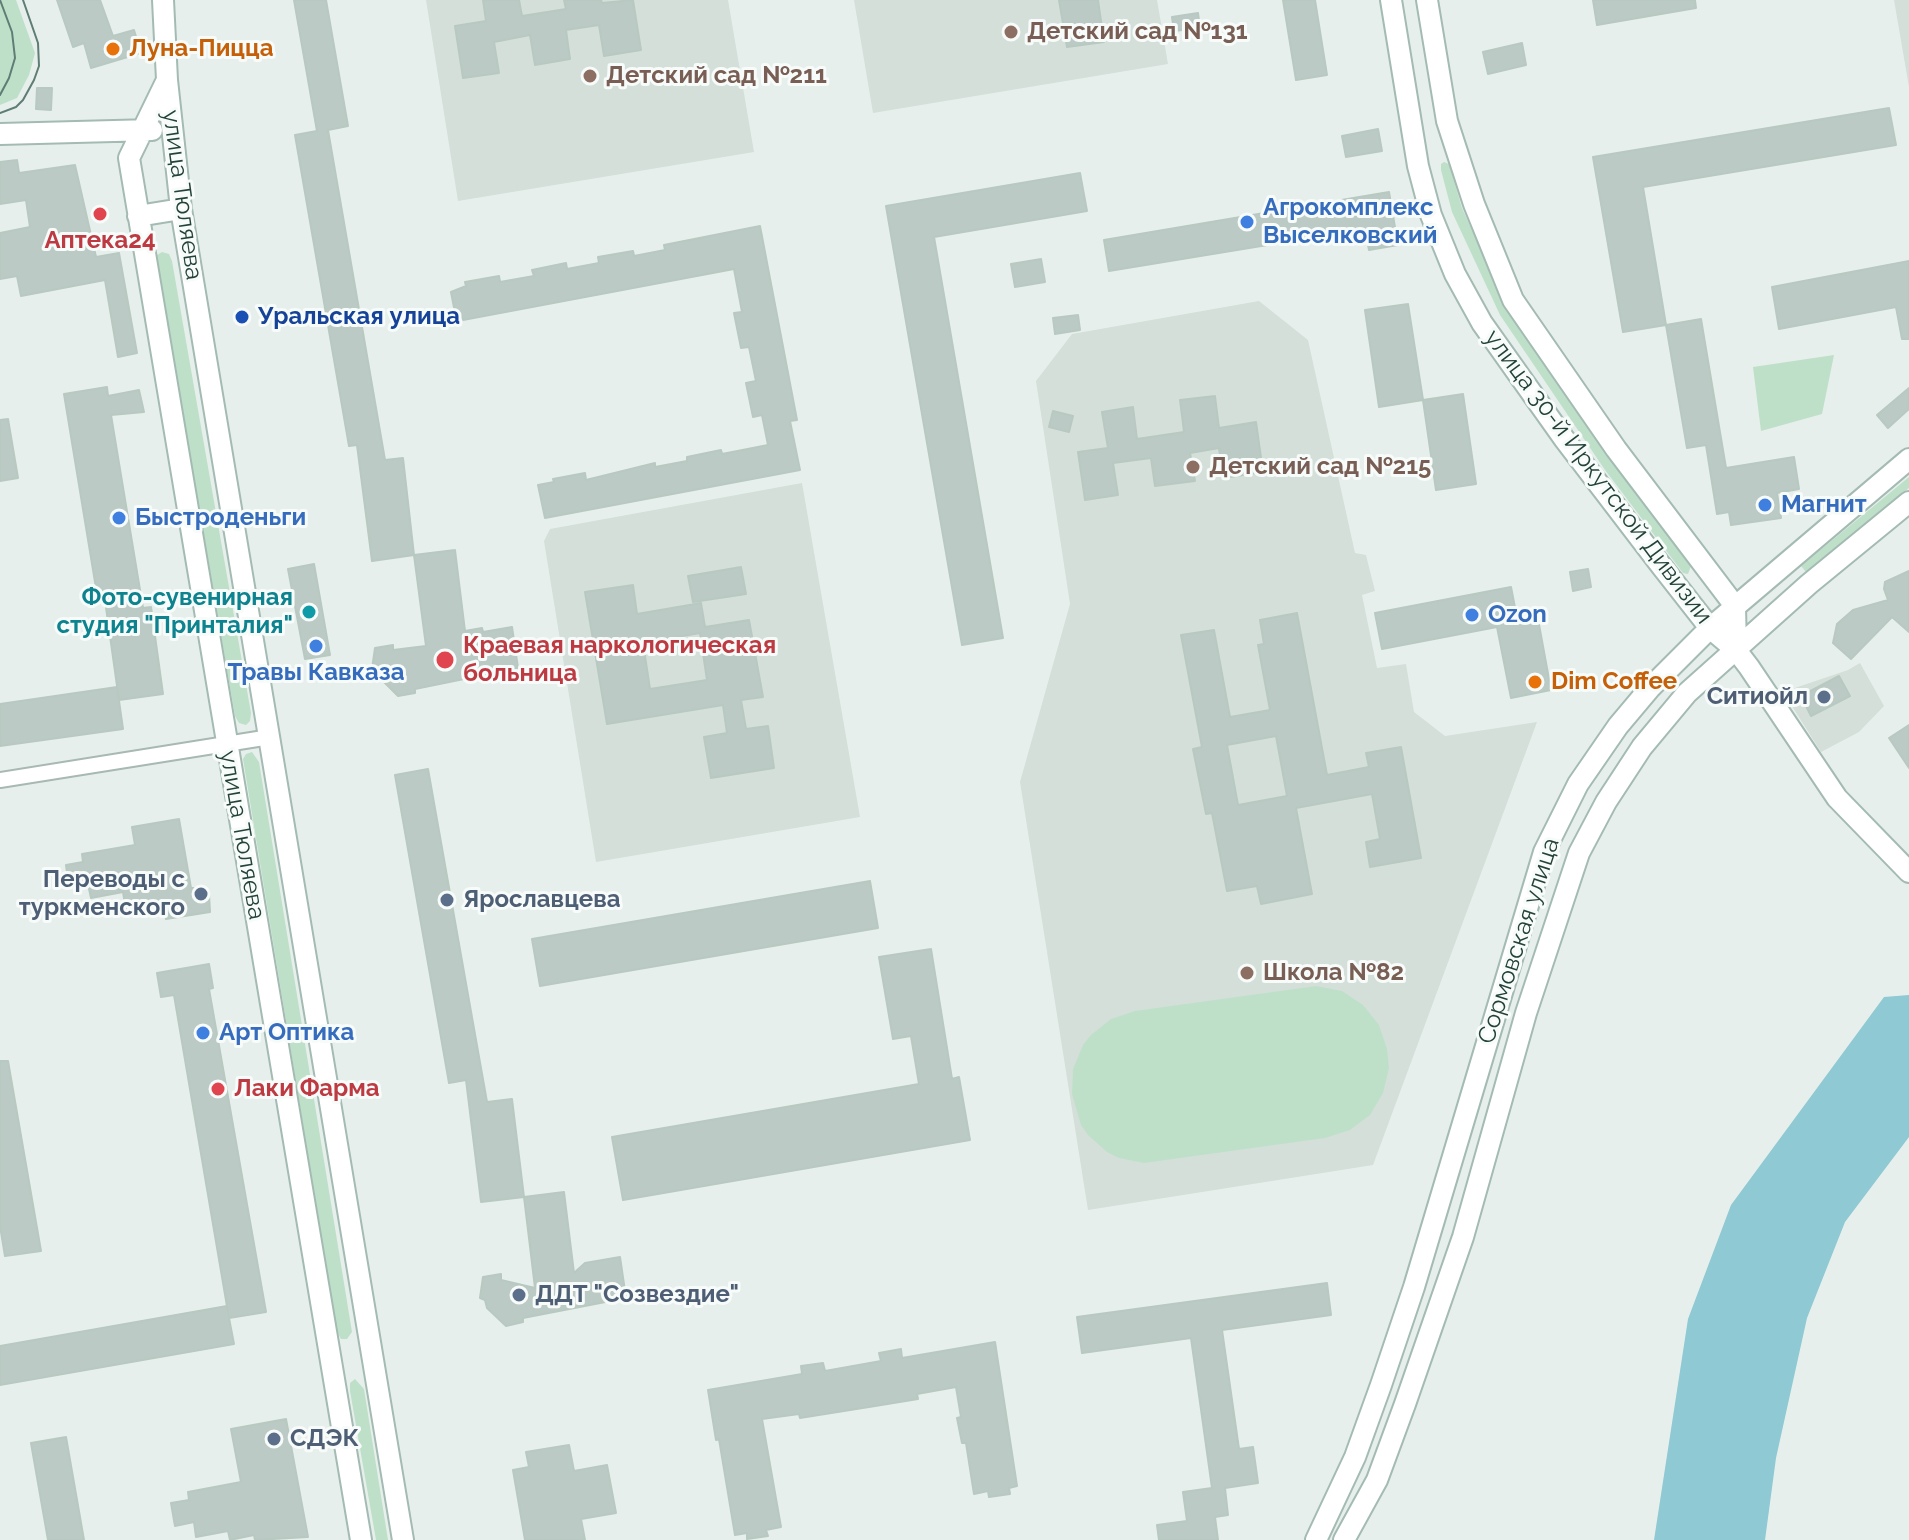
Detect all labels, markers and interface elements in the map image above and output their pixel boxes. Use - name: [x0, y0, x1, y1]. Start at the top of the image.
- place label: Детский сад №131: [1027, 18, 1248, 46]
- marker: Детский сад №131: [1002, 23, 1020, 41]
- place label: Луна-Пицца: [129, 35, 274, 63]
- marker: Луна-Пицца: [104, 40, 122, 58]
- place label: Детский сад №211: [606, 62, 827, 90]
- marker: Детский сад №211: [581, 67, 599, 85]
- street label: улица Тюляева: [156, 108, 208, 282]
- place label: Агрокомплекс Выселковский: [1263, 194, 1437, 250]
- marker: Аптека24: [91, 205, 109, 223]
- marker: Агрокомплекс Выселковский: [1238, 213, 1256, 231]
- place label: Аптека24: [44, 227, 156, 255]
- place label: Уральская улица: [258, 303, 460, 331]
- marker: Уральская улица: [233, 308, 251, 326]
- street label: улица 30-й Иркутской Дивизии: [1478, 324, 1718, 630]
- place label: Детский сад №215: [1209, 453, 1431, 481]
- marker: Детский сад №215: [1184, 458, 1202, 476]
- place label: Магнит: [1781, 491, 1867, 519]
- marker: Магнит: [1756, 496, 1774, 514]
- place label: Быстроденьги: [135, 504, 306, 532]
- marker: Быстроденьги: [110, 509, 128, 527]
- place label: Фото-сувенирная студия "Принталия": [56, 584, 293, 640]
- place label: Ozon: [1488, 601, 1547, 629]
- marker: Фото-сувенирная студия "Принталия": [300, 603, 318, 621]
- marker: Ozon: [1463, 606, 1481, 624]
- place label: Краевая наркологическая больница: [463, 632, 776, 688]
- marker: Травы Кавказа: [307, 637, 325, 655]
- marker: Краевая наркологическая больница: [434, 649, 456, 671]
- place label: Травы Кавказа: [227, 659, 405, 687]
- place label: Dim Coffee: [1551, 668, 1677, 696]
- marker: Dim Coffee: [1526, 673, 1544, 691]
- place label: Ситиойл: [1707, 683, 1808, 711]
- marker: Ситиойл: [1815, 688, 1833, 706]
- street label: улица Тюляева: [213, 748, 271, 922]
- street label: Сормовская улица: [1472, 834, 1566, 1048]
- place label: Переводы с туркменского: [19, 866, 185, 922]
- marker: Переводы с туркменского: [192, 885, 210, 903]
- place label: Ярославцева: [463, 886, 621, 914]
- marker: Ярославцева: [438, 891, 456, 909]
- place label: Школа №82: [1263, 959, 1404, 987]
- marker: Школа №82: [1238, 964, 1256, 982]
- place label: Арт Оптика: [219, 1019, 354, 1047]
- marker: Арт Оптика: [194, 1024, 212, 1042]
- place label: Лаки Фарма: [234, 1075, 380, 1103]
- marker: Лаки Фарма: [209, 1080, 227, 1098]
- place label: ДДТ "Созвездие": [535, 1281, 739, 1309]
- marker: ДДТ "Созвездие": [510, 1286, 528, 1304]
- place label: СДЭК: [290, 1425, 359, 1453]
- marker: СДЭК: [265, 1430, 283, 1448]

